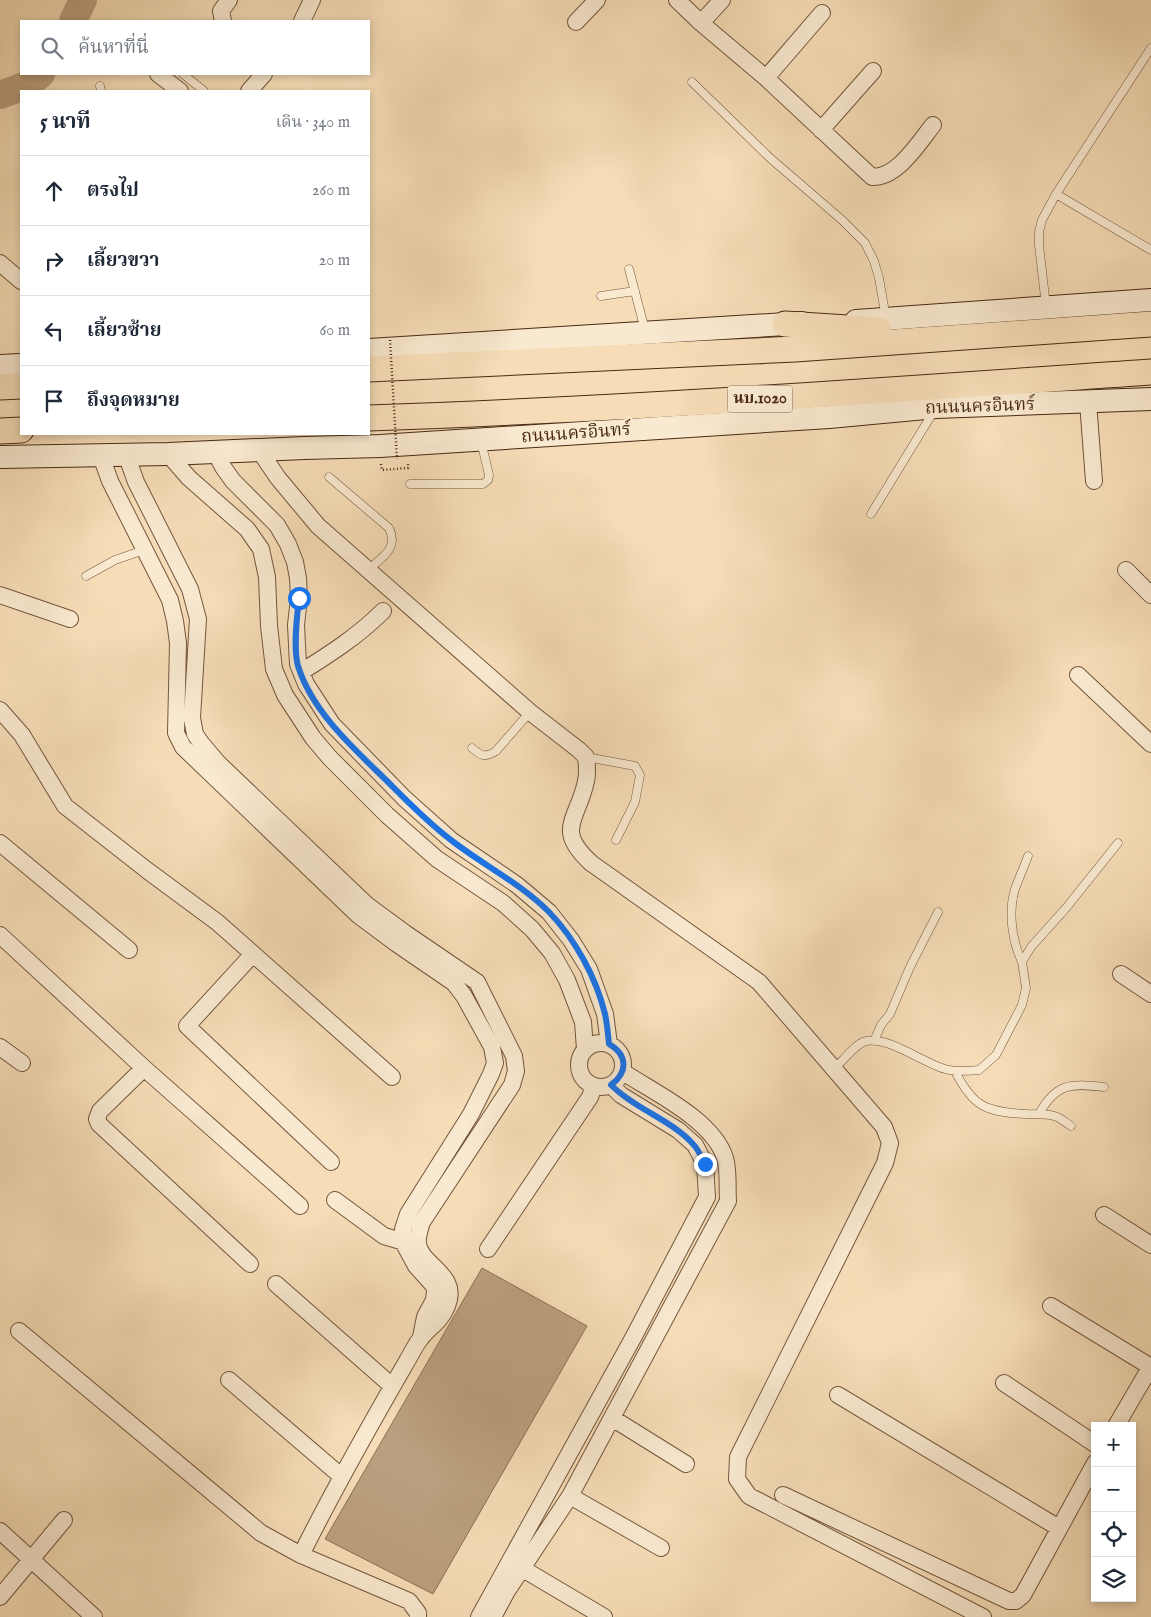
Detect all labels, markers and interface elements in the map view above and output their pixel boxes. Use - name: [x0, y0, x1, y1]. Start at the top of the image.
- search box: [20, 20, 370, 75]
- icon: search: [38, 34, 66, 62]
- text: ค้นหาที่นี่: [78, 36, 149, 60]
- text: 5 นาที: [40, 109, 91, 136]
- text: เดิน · 340 m: [276, 113, 350, 133]
- icon: ahead: [40, 177, 68, 205]
- text: ตรงไป: [87, 179, 139, 203]
- text: 260 m: [312, 181, 350, 201]
- icon: right: [40, 247, 68, 275]
- text: เลี้ยวขวา: [87, 249, 159, 273]
- text: 20 m: [319, 251, 350, 271]
- icon: left: [40, 317, 68, 345]
- text: เลี้ยวซ้าย: [87, 319, 161, 343]
- text: 60 m: [320, 321, 350, 341]
- road number: นบ.1020: [728, 386, 792, 412]
- icon: arrive: [40, 387, 68, 415]
- text: ถึงจุดหมาย: [87, 389, 180, 413]
- street label: ถนนนครอินทร์: [925, 393, 1036, 420]
- street label: ถนนนครอินทร์: [520, 418, 633, 449]
- route start: [288, 587, 311, 610]
- route end: [694, 1153, 717, 1176]
- map controls: [1091, 1422, 1136, 1602]
- button: +: [1091, 1422, 1136, 1467]
- button: −: [1091, 1467, 1136, 1512]
- button: locate: [1091, 1512, 1136, 1557]
- button: layers: [1091, 1557, 1136, 1602]

